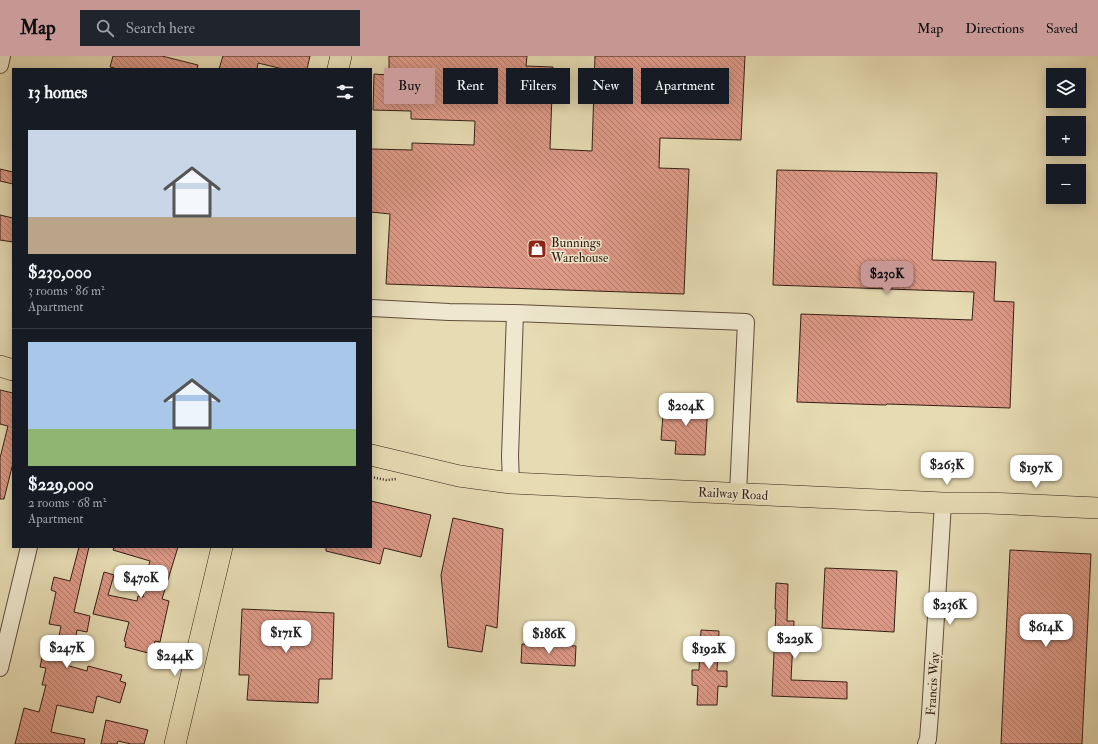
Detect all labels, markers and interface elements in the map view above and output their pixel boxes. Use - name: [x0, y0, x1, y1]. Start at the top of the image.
- search box: [80, 10, 360, 46]
- text: Map: [20, 16, 56, 40]
- icon: search: [94, 17, 116, 39]
- text: Search here: [126, 19, 195, 38]
- text: Map: [917, 20, 943, 37]
- text: Directions: [965, 20, 1024, 37]
- text: Saved: [1046, 20, 1078, 37]
- chip: Buy: [384, 68, 435, 104]
- chip: Rent: [443, 68, 498, 104]
- chip: Filters: [506, 68, 570, 104]
- chip: New: [578, 68, 633, 104]
- chip: Apartment: [641, 68, 729, 104]
- map controls: [1046, 68, 1086, 204]
- button: layers: [1046, 68, 1086, 108]
- icon: filters: [334, 81, 356, 103]
- text: 13 homes: [28, 82, 87, 103]
- button: +: [1046, 116, 1086, 156]
- icon: home: [156, 156, 228, 228]
- button: −: [1046, 164, 1086, 204]
- place label: Bunnings Warehouse: [550, 235, 609, 266]
- shop icon: Bunnings Warehouse: [526, 238, 548, 260]
- pin: $230K: [859, 261, 915, 295]
- text: $230,000: [28, 262, 92, 283]
- text: $230K: [870, 266, 904, 282]
- text: 3 rooms · 86 m²: [28, 283, 105, 299]
- text: Apartment: [28, 299, 84, 315]
- icon: home: [156, 368, 228, 440]
- pin: $204K: [658, 393, 714, 427]
- text: $204K: [668, 398, 704, 414]
- pin: $263K: [919, 452, 975, 486]
- pin: $197K: [1008, 455, 1064, 489]
- text: $263K: [930, 457, 964, 473]
- text: $197K: [1019, 460, 1053, 476]
- text: $229,000: [28, 474, 94, 495]
- street label: Railway Road: [697, 484, 769, 505]
- text: 2 rooms · 68 m²: [28, 495, 106, 511]
- text: Apartment: [28, 511, 84, 527]
- pin: $470K: [113, 565, 169, 599]
- text: $470K: [123, 570, 159, 586]
- pin: $236K: [922, 592, 978, 626]
- text: $236K: [933, 597, 967, 613]
- pin: $614K: [1018, 614, 1074, 648]
- text: $614K: [1029, 619, 1063, 635]
- pin: $171K: [258, 620, 314, 654]
- pin: $186K: [521, 621, 577, 655]
- text: $171K: [270, 625, 302, 641]
- text: $186K: [532, 626, 566, 642]
- pin: $229K: [767, 626, 823, 660]
- text: $229K: [777, 631, 813, 647]
- pin: $247K: [39, 635, 95, 669]
- pin: $192K: [681, 636, 737, 670]
- text: $247K: [49, 640, 85, 656]
- text: $192K: [692, 641, 726, 657]
- pin: $244K: [147, 643, 203, 677]
- text: $244K: [156, 648, 194, 664]
- street label: Francis Way: [923, 652, 944, 716]

